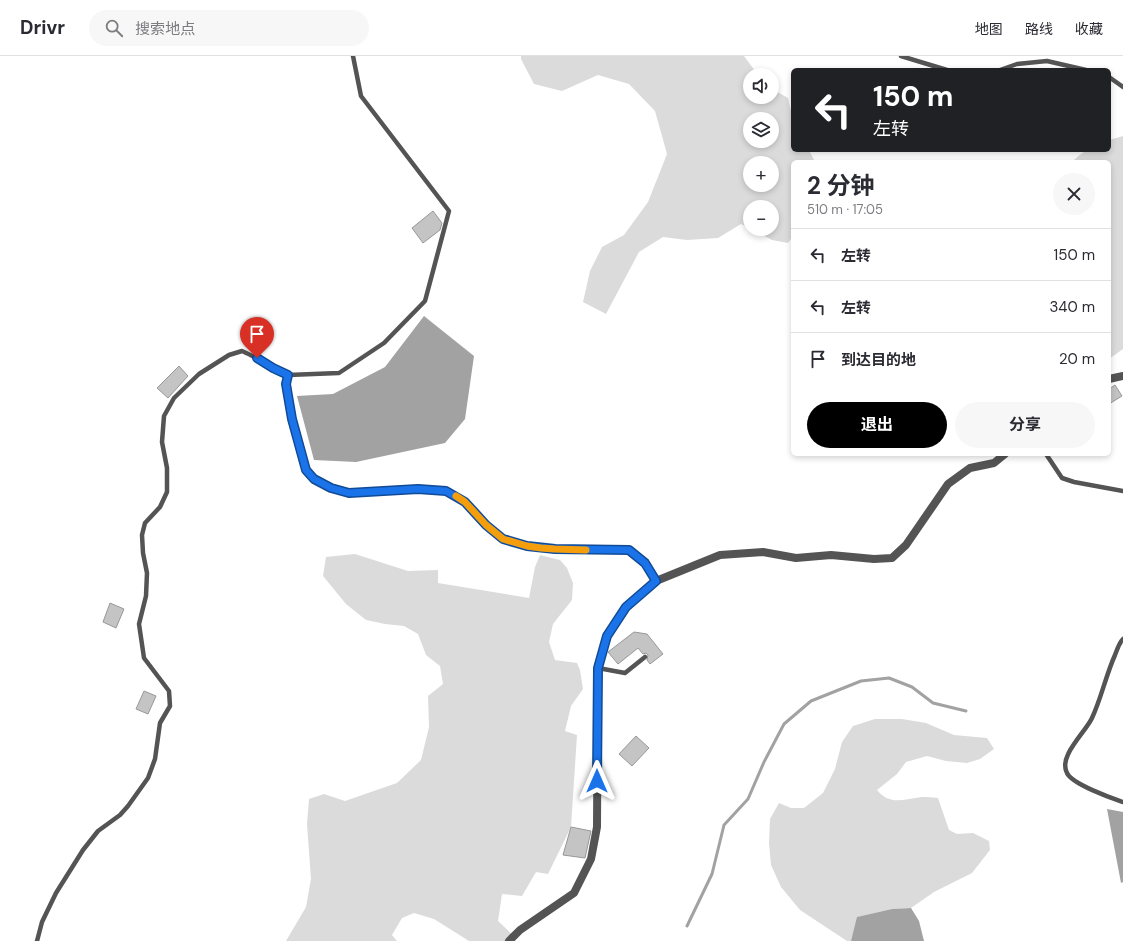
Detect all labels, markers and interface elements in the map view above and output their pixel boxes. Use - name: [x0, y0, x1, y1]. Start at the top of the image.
- search box: [89, 10, 369, 46]
- text: Drivr: [20, 15, 65, 40]
- icon: search: [103, 17, 125, 39]
- text: 搜索地点: [135, 19, 195, 39]
- text: 地图: [975, 20, 1003, 38]
- text: 路线: [1025, 20, 1053, 38]
- text: 收藏: [1075, 20, 1103, 38]
- map controls: [743, 68, 779, 236]
- button: sound: [743, 68, 779, 104]
- text: 150 m: [873, 78, 953, 115]
- icon: left: [807, 84, 859, 136]
- button: layers: [743, 112, 779, 148]
- text: 左转: [873, 117, 909, 141]
- button: +: [743, 156, 779, 192]
- text: 2 分钟: [807, 170, 875, 201]
- button: close: [1053, 173, 1095, 215]
- button: −: [743, 200, 779, 236]
- text: 510 m · 17:05: [807, 201, 883, 218]
- icon: left: [807, 244, 829, 266]
- text: 150 m: [1054, 245, 1095, 265]
- text: 左转: [841, 246, 871, 266]
- icon: left: [807, 296, 829, 318]
- text: 340 m: [1049, 297, 1095, 317]
- text: 左转: [841, 298, 871, 318]
- pin: [240, 317, 274, 358]
- icon: arrive: [246, 323, 268, 345]
- icon: arrive: [807, 348, 829, 370]
- text: 20 m: [1059, 349, 1095, 369]
- text: 到达目的地: [841, 350, 916, 370]
- button: 退出: [807, 402, 947, 448]
- button: 分享: [955, 402, 1095, 448]
- position arrow: [576, 760, 618, 802]

